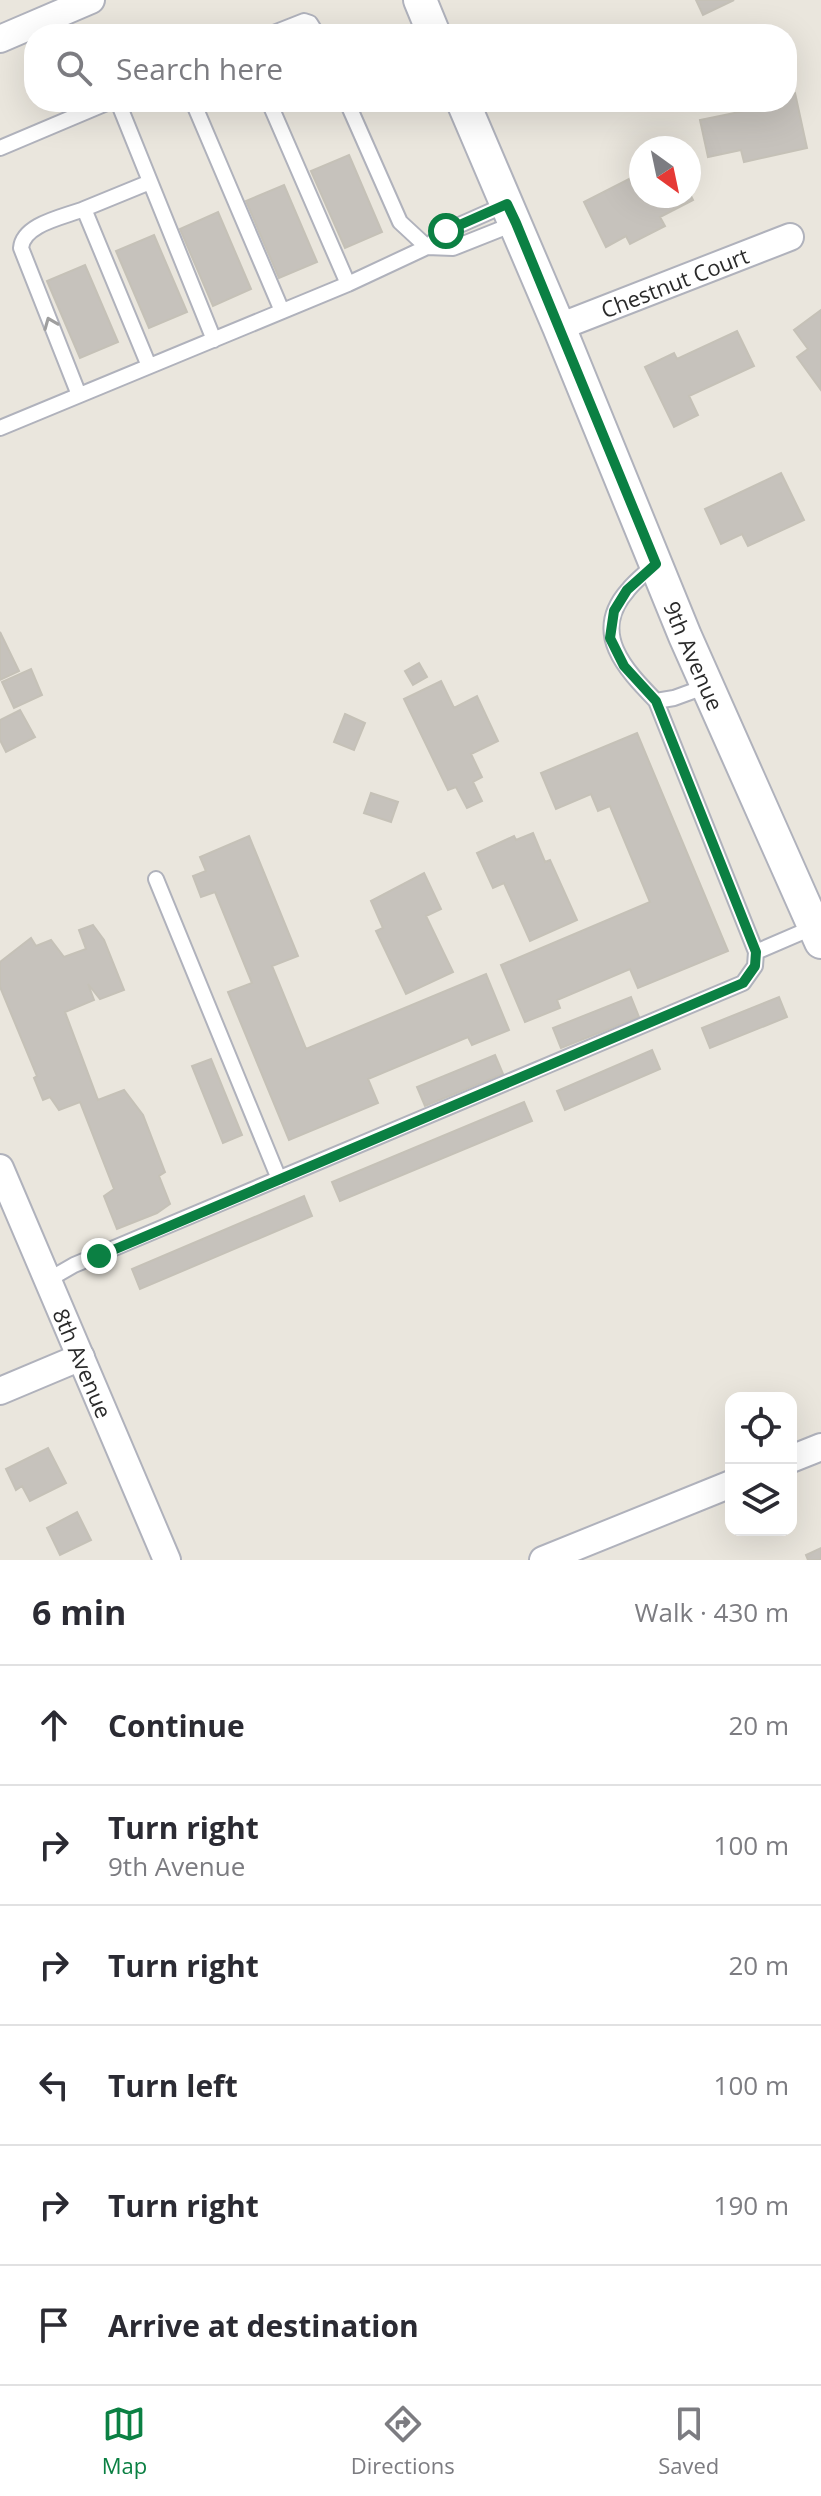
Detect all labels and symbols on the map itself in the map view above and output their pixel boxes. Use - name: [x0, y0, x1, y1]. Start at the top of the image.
- north arrow: [629, 136, 701, 208]
- route start: [428, 213, 464, 249]
- street label: Chestnut Court: [596, 240, 753, 324]
- one-way arrow: [44, 317, 60, 331]
- street label: 9th Avenue: [657, 597, 731, 715]
- route end: [81, 1238, 117, 1274]
- street label: 8th Avenue: [47, 1304, 120, 1422]

